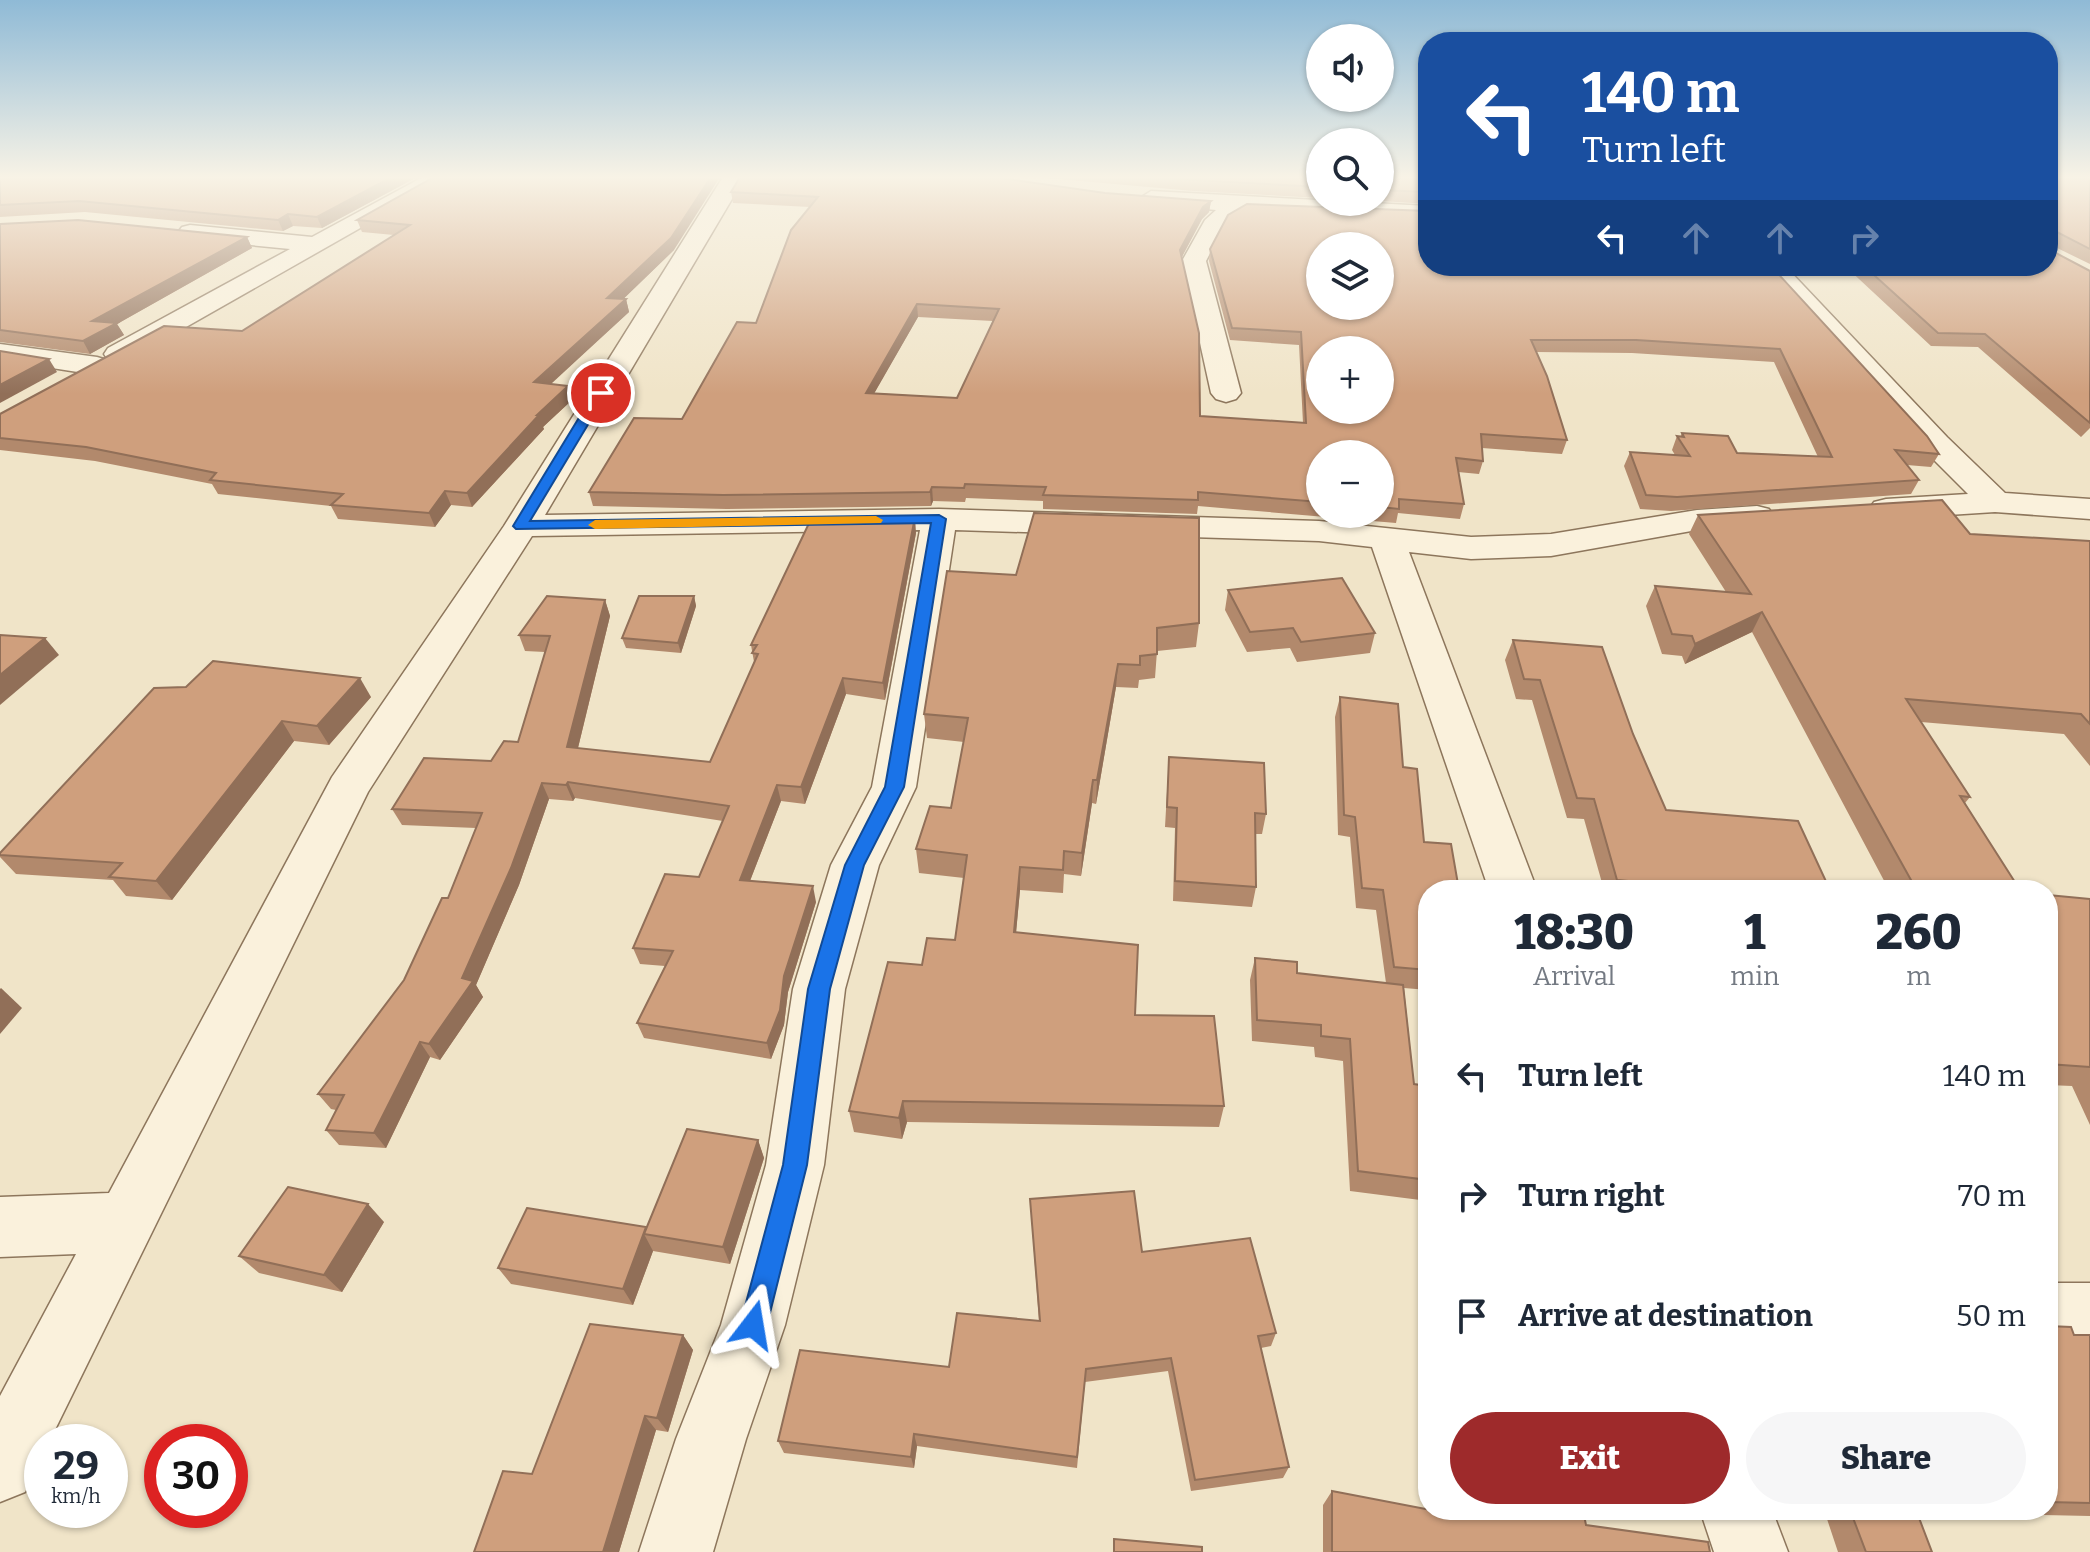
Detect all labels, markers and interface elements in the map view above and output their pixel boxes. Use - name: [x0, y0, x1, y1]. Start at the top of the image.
- map controls: [1306, 24, 1394, 528]
- button: sound: [1306, 24, 1394, 112]
- text: 140 m: [1582, 60, 1739, 127]
- icon: left: [1450, 64, 1554, 168]
- button: search: [1306, 128, 1394, 216]
- text: Turn left: [1582, 128, 1726, 172]
- icon: left: [1590, 216, 1634, 260]
- icon: ahead: [1674, 216, 1718, 260]
- icon: ahead: [1758, 216, 1802, 260]
- icon: right: [1842, 216, 1886, 260]
- button: layers: [1306, 232, 1394, 320]
- button: +: [1306, 336, 1394, 424]
- pin: [567, 359, 635, 427]
- icon: arrive: [579, 371, 623, 415]
- button: −: [1306, 440, 1394, 528]
- text: 18:30: [1514, 904, 1634, 962]
- text: 1: [1744, 904, 1765, 962]
- text: 260: [1876, 904, 1962, 962]
- text: Arrival: [1533, 961, 1615, 992]
- text: min: [1730, 961, 1779, 992]
- text: m: [1906, 961, 1931, 992]
- icon: left: [1450, 1054, 1494, 1098]
- text: Turn left: [1518, 1058, 1643, 1094]
- text: 140 m: [1942, 1058, 2026, 1094]
- icon: right: [1450, 1174, 1494, 1218]
- text: Turn right: [1518, 1178, 1665, 1214]
- text: 70 m: [1958, 1178, 2026, 1214]
- position arrow: [711, 1283, 795, 1367]
- icon: arrive: [1450, 1294, 1494, 1338]
- text: Arrive at destination: [1518, 1298, 1813, 1334]
- text: 50 m: [1956, 1298, 2026, 1334]
- button: Exit: [1450, 1412, 1730, 1504]
- button: Share: [1746, 1412, 2026, 1504]
- speed limit sign: 30: [144, 1424, 248, 1528]
- text: 29: [53, 1442, 99, 1490]
- text: km/h: [51, 1484, 101, 1508]

